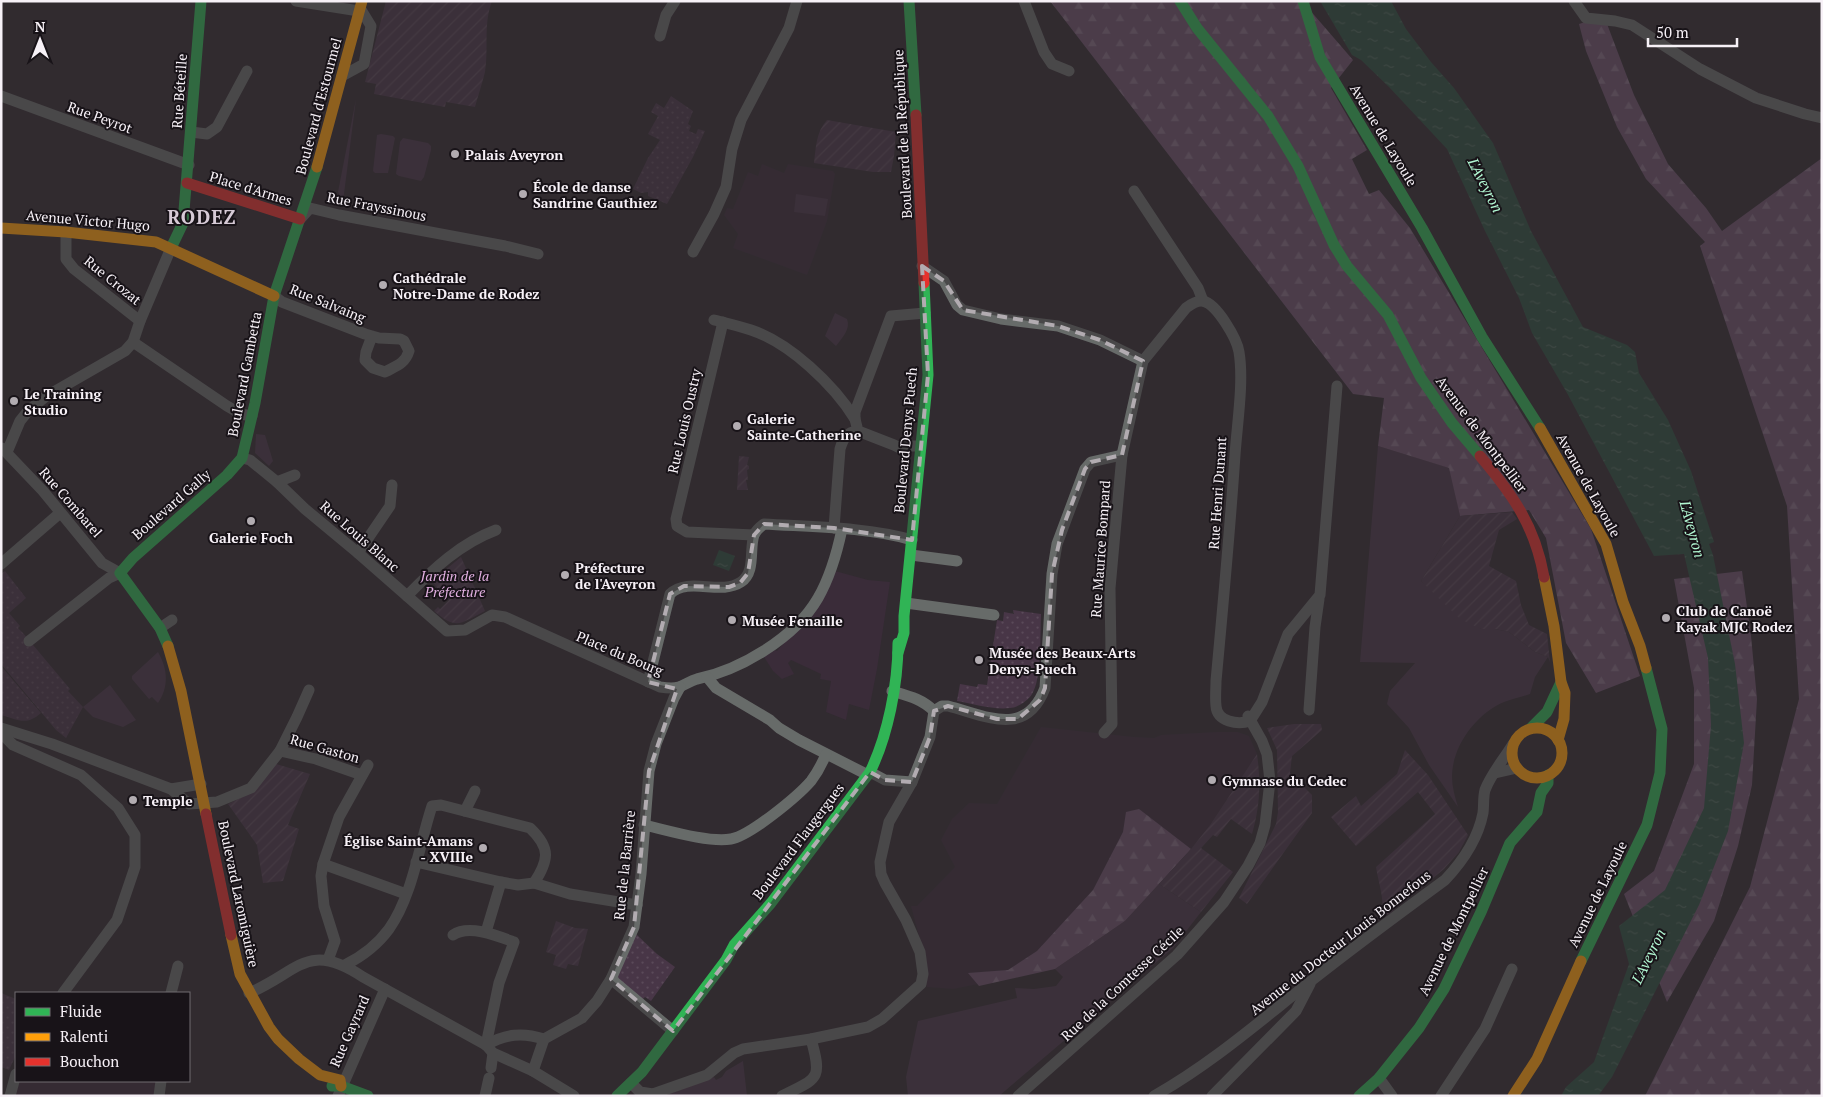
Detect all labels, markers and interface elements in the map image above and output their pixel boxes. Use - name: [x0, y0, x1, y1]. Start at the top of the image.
- north arrow: [15, 15, 65, 65]
- scale bar: [1648, 15, 1737, 47]
- text: N: [35, 17, 46, 36]
- text: 50 m: [1656, 22, 1689, 42]
- street label: Boulevard d'Estourmel: [291, 35, 345, 177]
- street label: Boulevard de la République: [888, 49, 916, 219]
- street label: Rue Béteille: [167, 53, 191, 129]
- street label: Avenue de Layoule: [1346, 80, 1422, 190]
- street label: Rue Peyrot: [65, 97, 136, 138]
- place label: Palais Aveyron: [465, 145, 563, 164]
- marker: Palais Aveyron: [449, 148, 461, 160]
- water label: L'Aveyron: [1463, 153, 1508, 216]
- street label: Place d'Armes: [207, 166, 295, 210]
- place label: École de danse Sandrine Gauthiez: [533, 177, 657, 212]
- street label: Rue Frayssinous: [326, 187, 428, 225]
- marker: École de danse Sandrine Gauthiez: [517, 188, 529, 200]
- district label: RODEZ: [167, 204, 237, 229]
- street label: Avenue Victor Hugo: [25, 205, 151, 235]
- street label: Rue Crozat: [80, 251, 146, 309]
- place label: Cathédrale Notre-Dame de Rodez: [393, 268, 540, 303]
- street label: Rue Salvaing: [287, 279, 369, 327]
- marker: Cathédrale Notre-Dame de Rodez: [377, 279, 389, 291]
- street label: Boulevard Gambetta: [223, 310, 265, 438]
- street label: Rue Louis Oustry: [663, 366, 705, 475]
- street label: Boulevard Denys Puech: [889, 366, 921, 514]
- street label: Avenue de Montpellier: [1432, 372, 1532, 496]
- place label: Le Training Studio: [24, 384, 103, 419]
- marker: Le Training Studio: [8, 395, 20, 407]
- place label: Galerie Sainte-Catherine: [747, 409, 862, 444]
- marker: Galerie Sainte-Catherine: [731, 420, 743, 432]
- street label: Avenue de Layoule: [1553, 430, 1625, 540]
- street label: Rue Henri Dunant: [1204, 435, 1230, 550]
- street label: Rue Combarel: [35, 463, 107, 541]
- street label: Boulevard Gally: [128, 464, 215, 543]
- street label: Rue Maurice Bompard: [1086, 480, 1114, 618]
- street label: Rue Louis Blanc: [316, 496, 404, 576]
- water label: L'Aveyron: [1675, 497, 1710, 560]
- marker: Galerie Foch: [245, 515, 257, 527]
- place label: Galerie Foch: [209, 528, 293, 547]
- place label: Préfecture de l'Aveyron: [575, 558, 655, 593]
- park label: Jardin de la Préfecture: [420, 566, 489, 601]
- marker: Préfecture de l'Aveyron: [559, 569, 571, 581]
- place label: Club de Canoë Kayak MJC Rodez: [1676, 601, 1793, 636]
- place label: Musée Fenaille: [742, 611, 843, 630]
- marker: Club de Canoë Kayak MJC Rodez: [1660, 612, 1672, 624]
- marker: Musée Fenaille: [726, 614, 738, 626]
- street label: Place du Bourg: [574, 626, 667, 680]
- place label: Musée des Beaux-Arts Denys-Puech: [989, 643, 1136, 678]
- marker: Musée des Beaux-Arts Denys-Puech: [973, 654, 985, 666]
- street label: Rue Gaston: [288, 729, 363, 767]
- place label: Gymnase du Cedec: [1222, 771, 1347, 790]
- marker: Gymnase du Cedec: [1206, 774, 1218, 786]
- street label: Boulevard Flaugergues: [748, 779, 848, 903]
- place label: Temple: [143, 791, 193, 810]
- marker: Temple: [127, 794, 139, 806]
- street label: Rue de la Barrière: [609, 809, 639, 921]
- street label: Boulevard Laromiguière: [214, 819, 264, 969]
- place label: Église Saint-Amans - XVIIIe: [344, 831, 473, 866]
- street label: Avenue de Layoule: [1563, 838, 1631, 950]
- marker: Église Saint-Amans - XVIIIe: [477, 842, 489, 854]
- street label: Avenue de Montpellier: [1414, 863, 1493, 998]
- street label: Avenue du Docteur Louis Bonnefous: [1245, 865, 1435, 1019]
- street label: Rue de la Comtesse Cécile: [1057, 921, 1187, 1045]
- water label: L'Aveyron: [1626, 925, 1670, 988]
- legend: [15, 992, 190, 1082]
- street label: Rue Gayrard: [325, 992, 373, 1070]
- text: Fluide: [60, 1001, 102, 1021]
- text: Ralenti: [60, 1026, 108, 1046]
- text: Bouchon: [60, 1051, 119, 1071]

